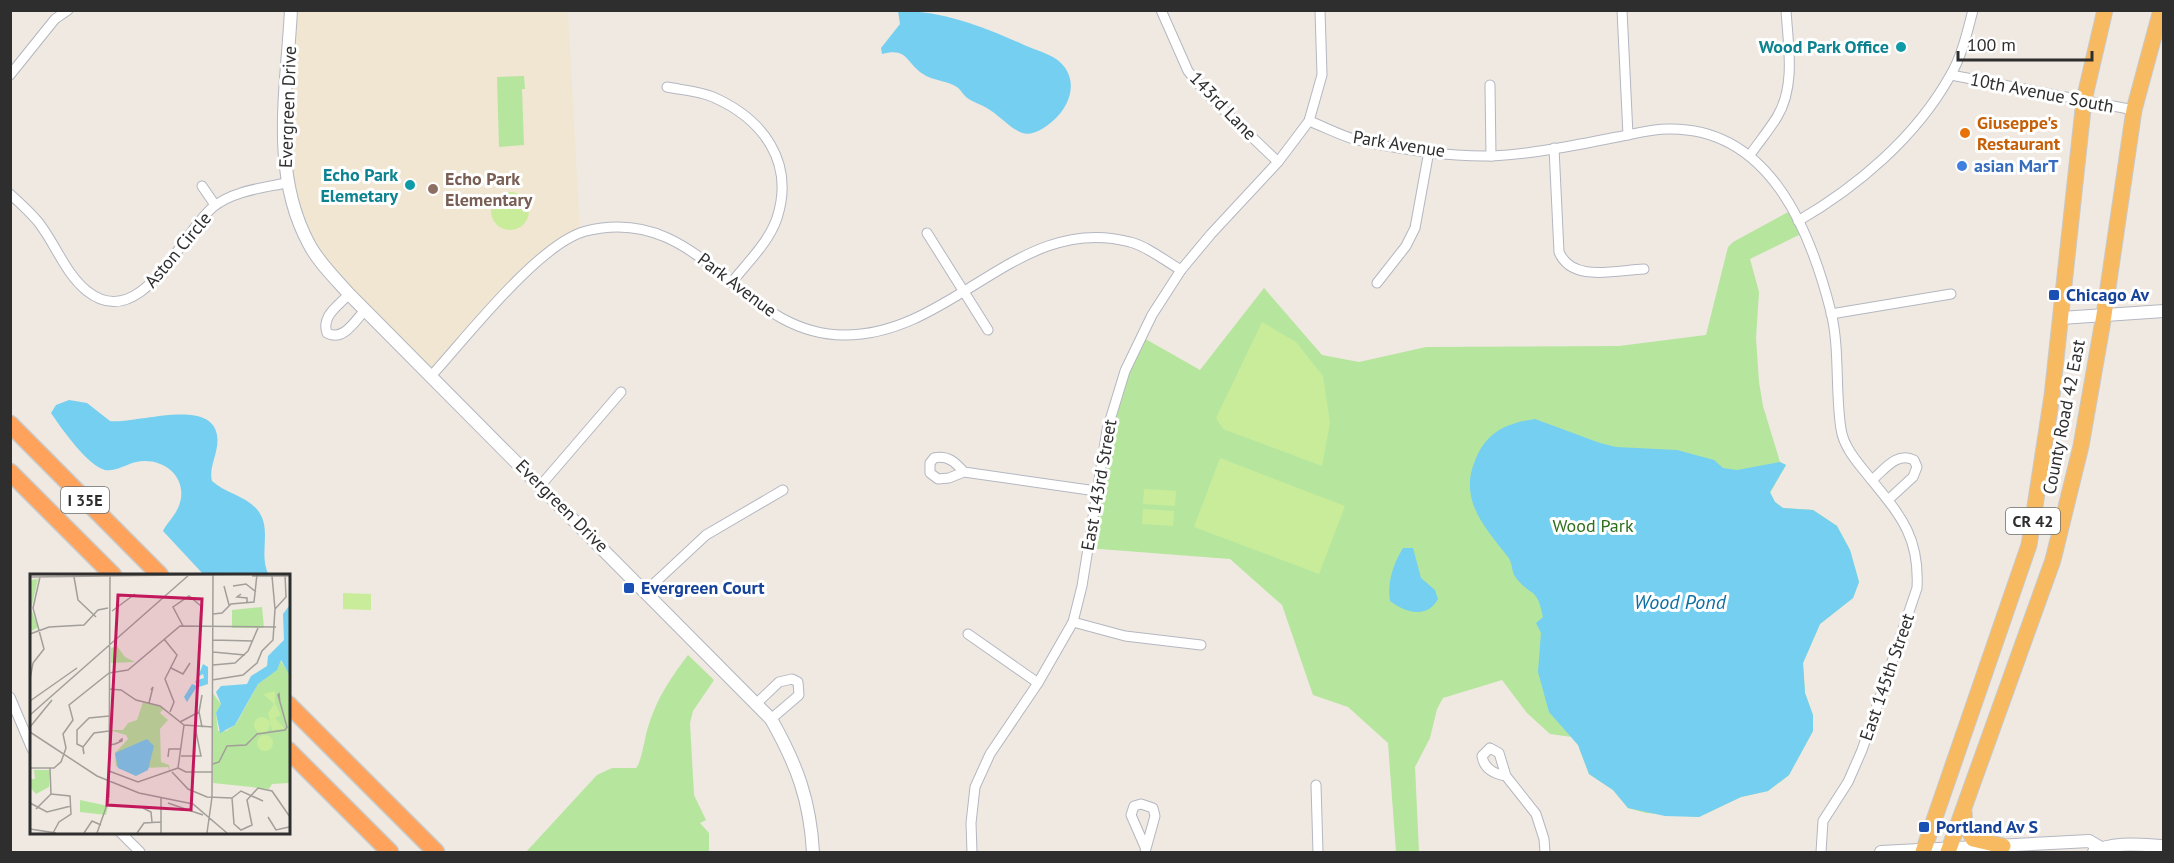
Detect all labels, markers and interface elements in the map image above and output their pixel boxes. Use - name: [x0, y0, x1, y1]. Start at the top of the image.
- scale bar: [1958, 24, 2092, 62]
- text: 100 m: [1967, 33, 2016, 56]
- place label: Wood Park Office: [1759, 35, 1889, 58]
- marker: Wood Park Office: [1894, 40, 1908, 54]
- street label: Evergreen Drive: [274, 45, 301, 168]
- street label: 143rd Lane: [1185, 66, 1262, 145]
- street label: 10th Avenue South: [1968, 67, 2116, 118]
- place label: Giuseppe's Restaurant: [1977, 111, 2061, 155]
- street label: Park Avenue: [1351, 125, 1447, 162]
- marker: Giuseppe's Restaurant: [1958, 126, 1972, 140]
- place label: asian MarT: [1974, 154, 2059, 177]
- marker: asian MarT: [1955, 159, 1969, 173]
- place label: Echo Park Elemetary: [320, 163, 398, 207]
- place label: Echo Park Elementary: [445, 167, 533, 211]
- marker: Echo Park Elemetary: [403, 178, 417, 192]
- marker: Echo Park Elementary: [426, 182, 440, 196]
- street label: Aston Circle: [139, 207, 216, 292]
- street label: Park Avenue: [693, 247, 781, 322]
- place label: Chicago Av: [2066, 283, 2149, 306]
- marker: Chicago Av: [2047, 288, 2061, 302]
- street label: County Road 42 East: [2037, 338, 2090, 496]
- street label: East 143rd Street: [1076, 417, 1121, 552]
- street label: Evergreen Drive: [511, 454, 614, 557]
- road number: I 35E: [61, 487, 109, 513]
- road number: CR 42: [2006, 508, 2060, 534]
- park label: Wood Park: [1552, 514, 1634, 537]
- inset map: [30, 574, 290, 833]
- place label: Evergreen Court: [641, 576, 765, 599]
- marker: Evergreen Court: [622, 581, 636, 595]
- water label: Wood Pond: [1634, 589, 1727, 615]
- street label: East 145th Street: [1854, 610, 1919, 744]
- place label: Portland Av S: [1936, 815, 2038, 838]
- marker: Portland Av S: [1917, 820, 1931, 834]

